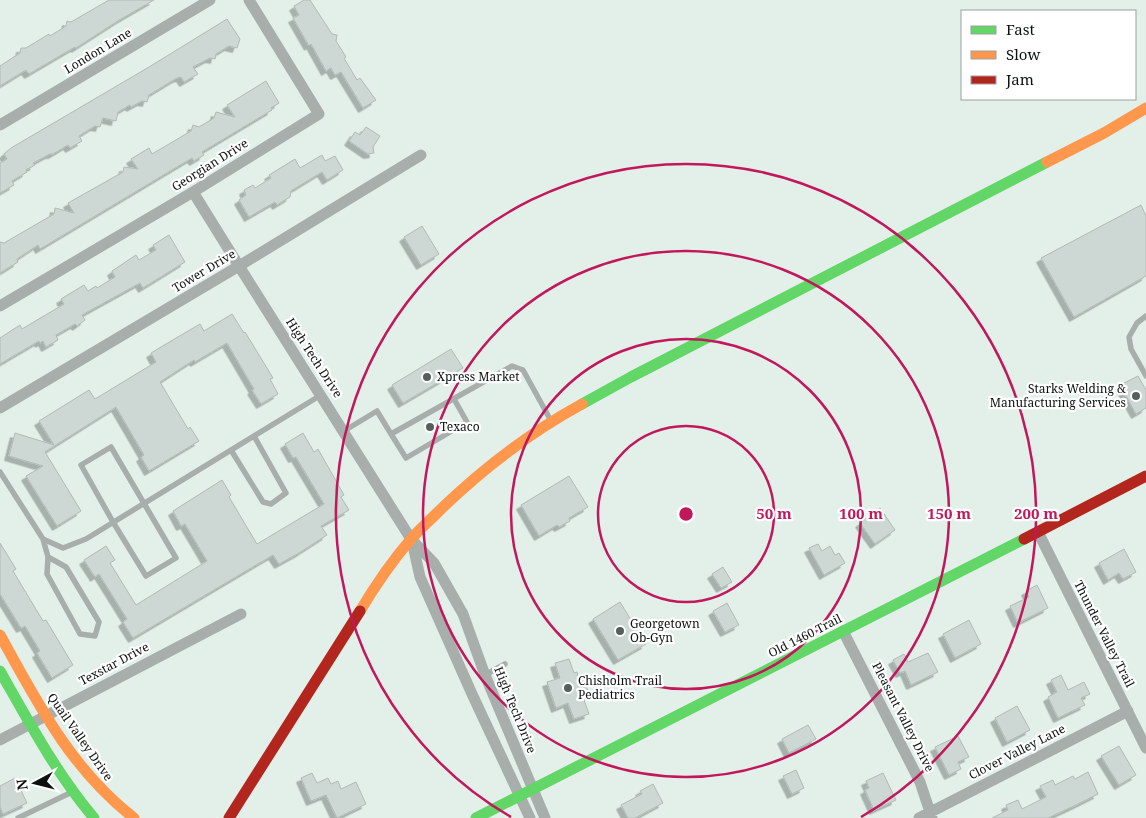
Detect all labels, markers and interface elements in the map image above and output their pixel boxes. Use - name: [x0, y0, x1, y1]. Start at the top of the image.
- legend: [961, 10, 1136, 100]
- text: Fast: [1006, 19, 1035, 39]
- street label: London Lane: [61, 24, 135, 77]
- text: Slow: [1006, 44, 1040, 64]
- text: Jam: [1005, 69, 1034, 89]
- street label: Georgian Drive: [168, 134, 251, 195]
- street label: Tower Drive: [169, 245, 238, 296]
- street label: High Tech Drive: [282, 315, 347, 401]
- place label: Xpress Market: [437, 368, 519, 385]
- marker: Xpress Market: [421, 371, 433, 383]
- place label: Starks Welding & Manufacturing Services: [990, 380, 1126, 411]
- marker: Starks Welding & Manufacturing Services: [1130, 390, 1142, 402]
- place label: Texaco: [440, 418, 480, 435]
- marker: Texaco: [424, 421, 436, 433]
- text: 50 m: [756, 503, 792, 523]
- text: 100 m: [839, 503, 883, 523]
- text: 150 m: [927, 503, 971, 523]
- text: 200 m: [1014, 503, 1058, 523]
- centre of rings: [677, 505, 695, 523]
- street label: Thunder Valley Trail: [1070, 577, 1139, 690]
- street label: Old 1460 Trail: [765, 610, 845, 661]
- place label: Georgetown Ob-Gyn: [630, 615, 700, 646]
- marker: Georgetown Ob-Gyn: [614, 625, 626, 637]
- street label: Texstar Drive: [76, 638, 152, 689]
- street label: Pleasant Valley Drive: [868, 659, 938, 774]
- street label: High Tech Drive: [490, 664, 541, 756]
- place label: Chisholm Trail Pediatrics: [578, 672, 662, 703]
- marker: Chisholm Trail Pediatrics: [562, 682, 574, 694]
- street label: Quail Valley Drive: [44, 689, 117, 784]
- street label: Clover Valley Lane: [965, 720, 1068, 783]
- north arrow: [10, 758, 60, 808]
- text: N: [11, 778, 32, 791]

